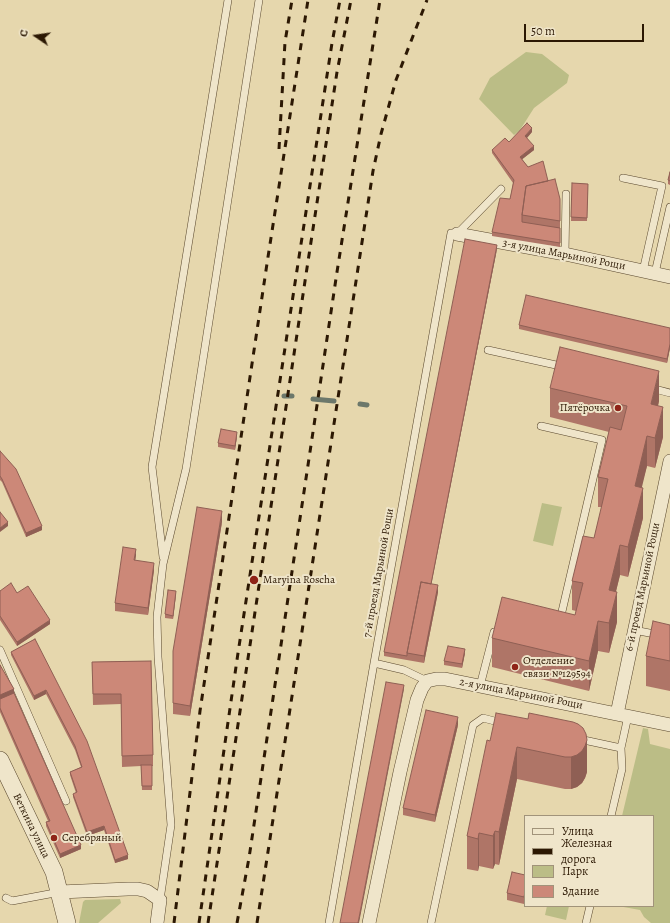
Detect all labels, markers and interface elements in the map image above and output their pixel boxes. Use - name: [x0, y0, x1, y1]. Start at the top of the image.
- north arrow: [16, 16, 56, 56]
- scale bar: [526, 16, 646, 42]
- text: 50 m: [531, 23, 555, 39]
- text: С: [16, 28, 32, 38]
- street label: 3-я улица Марьиной Рощи: [501, 237, 627, 273]
- place label: Пятёрочка: [560, 401, 610, 415]
- marker: Пятёрочка: [613, 403, 623, 413]
- street label: 7-й проезд Марьиной Рощи: [361, 507, 397, 639]
- street label: 6-й проезд Марьиной Рощи: [623, 521, 663, 653]
- place label: Maryina Roscha: [263, 573, 335, 587]
- marker: Maryina Roscha: [248, 574, 260, 586]
- place label: Отделение связи №129594: [523, 654, 591, 680]
- marker: Отделение связи №129594: [510, 662, 520, 672]
- street label: 2-я улица Марьиной Рощи: [458, 676, 584, 712]
- street label: Веткина улица: [10, 792, 52, 860]
- legend: [524, 815, 654, 907]
- text: Улица: [562, 823, 593, 839]
- place label: Серебряный: [62, 831, 121, 845]
- marker: Серебряный: [49, 833, 59, 843]
- text: Железная дорога: [561, 835, 612, 867]
- text: Парк: [562, 863, 588, 879]
- text: Здание: [562, 883, 599, 899]

